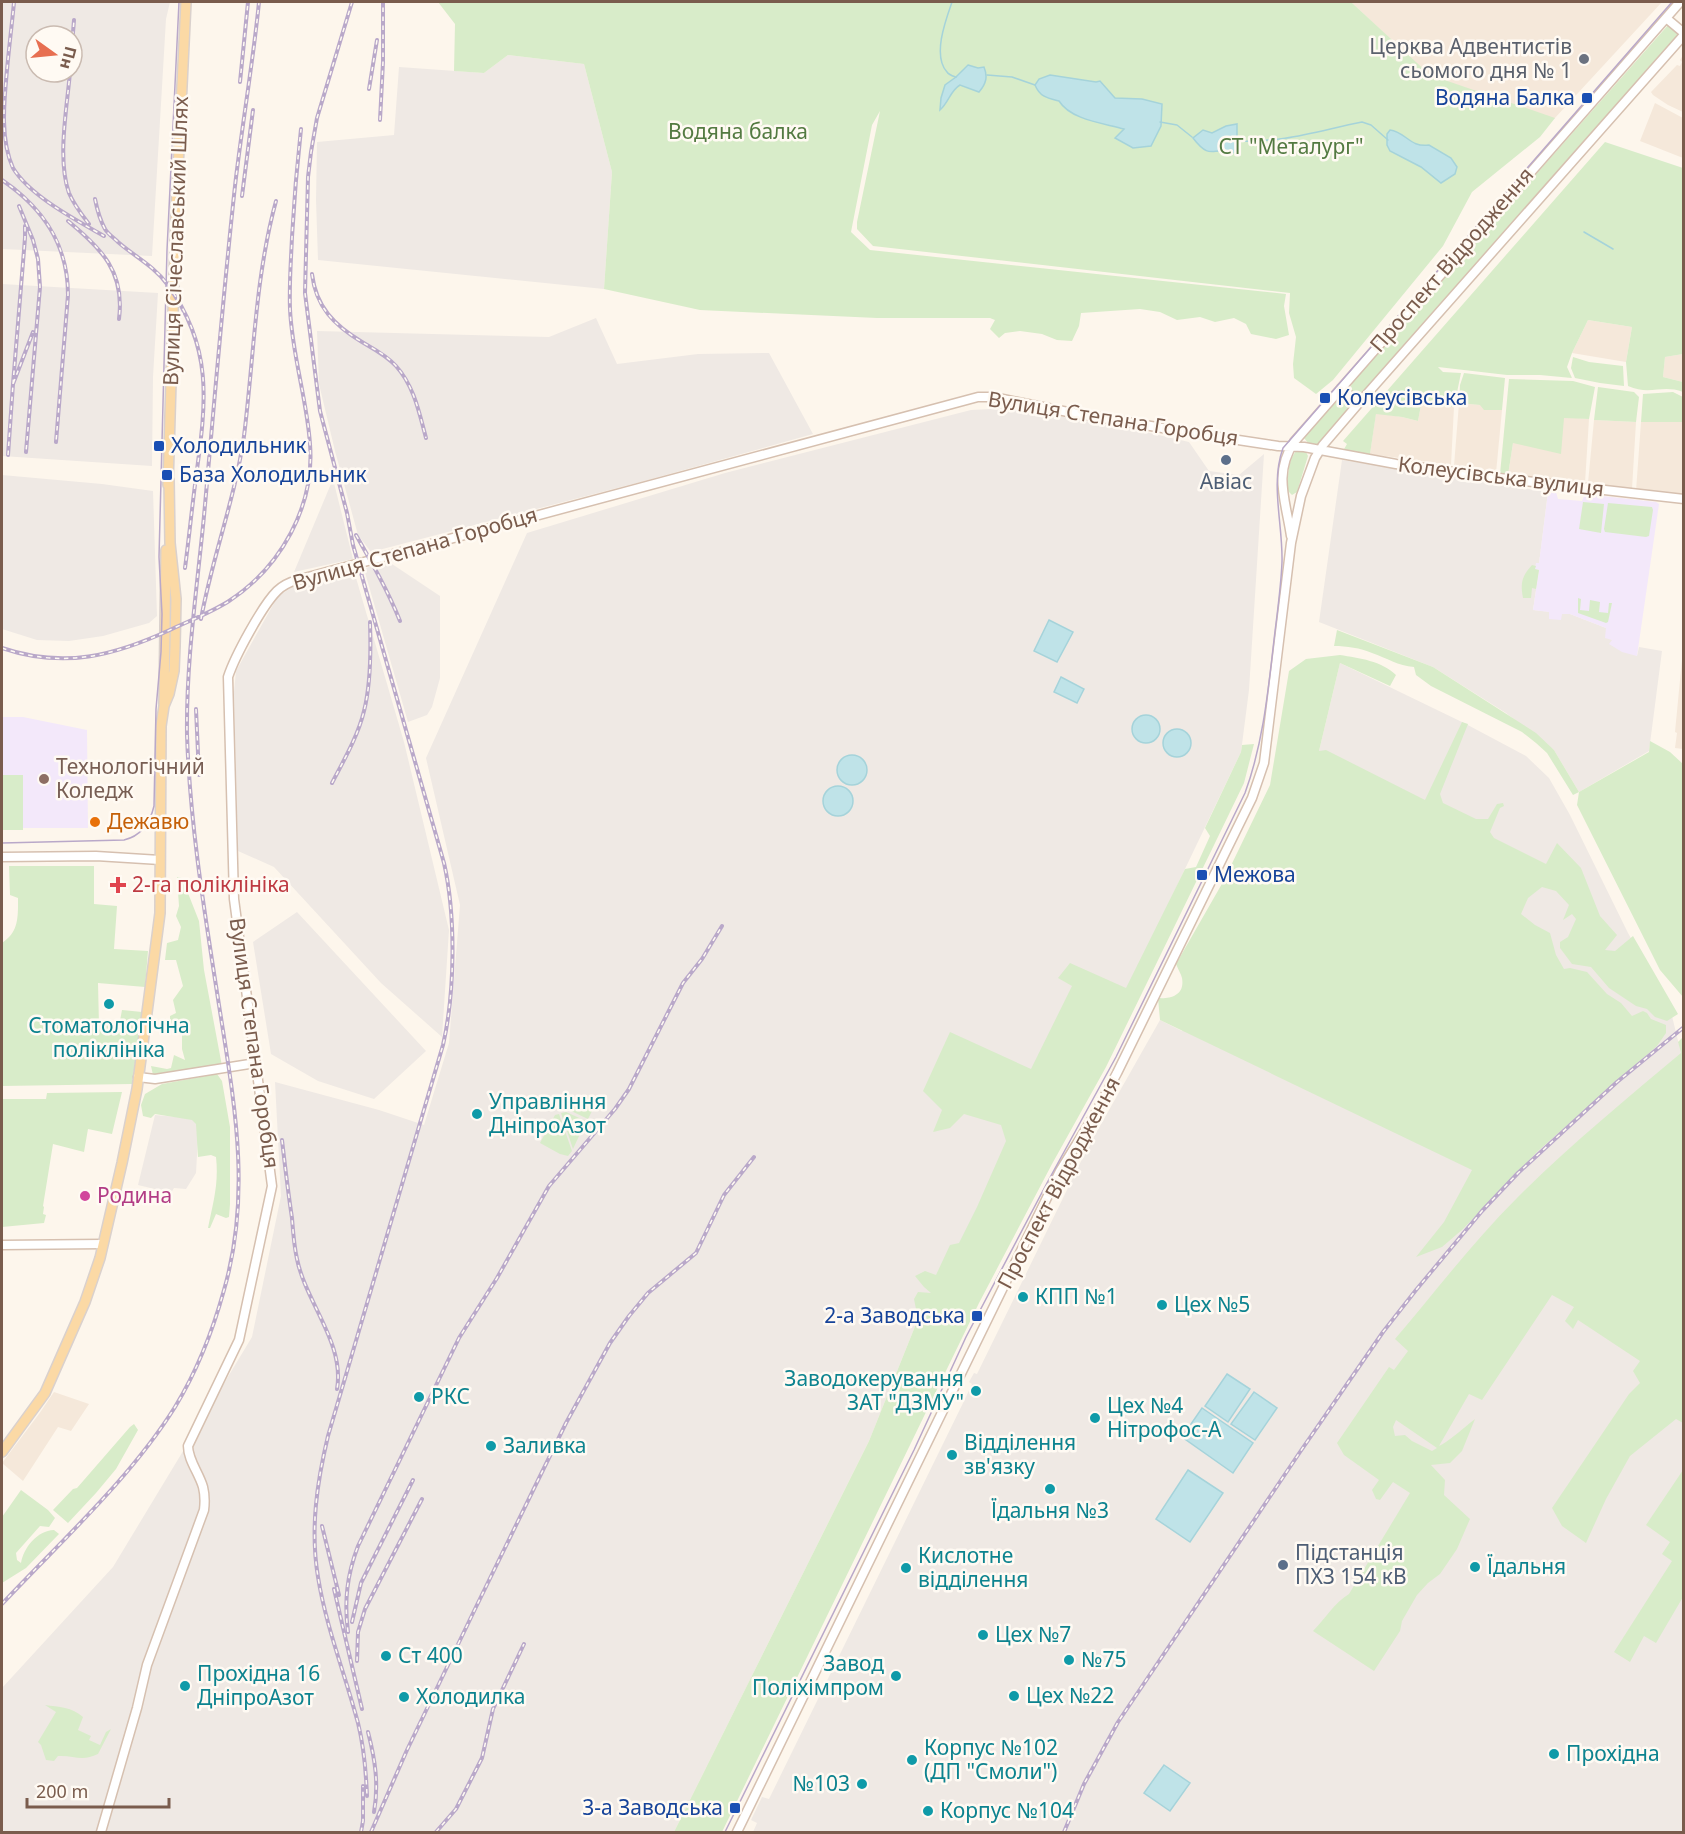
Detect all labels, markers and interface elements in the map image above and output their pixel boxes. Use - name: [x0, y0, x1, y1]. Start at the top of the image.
- north arrow: [24, 24, 84, 84]
- place label: Церква Адвентистів сьомого дня № 1: [1369, 32, 1572, 84]
- text: Пн: [55, 44, 82, 72]
- marker: Церква Адвентистів сьомого дня № 1: [1577, 52, 1591, 66]
- place label: Водяна Балка: [1435, 83, 1575, 111]
- marker: Водяна Балка: [1580, 91, 1594, 105]
- street label: Вулиця Січеславський Шлях: [156, 96, 194, 386]
- park label: Водяна балка: [668, 117, 808, 145]
- park label: СТ "Металург": [1218, 132, 1364, 160]
- street label: Проспект Відродження: [1363, 161, 1539, 358]
- place label: Колеусівська: [1337, 383, 1467, 411]
- street label: Вулиця Степана Горобця: [986, 384, 1240, 452]
- marker: Колеусівська: [1318, 391, 1332, 405]
- place label: Холодильник: [171, 431, 307, 459]
- marker: Холодильник: [152, 439, 166, 453]
- street label: Колеусівська вулиця: [1396, 449, 1606, 503]
- marker: Авіас: [1219, 453, 1233, 467]
- place label: База Холодильник: [179, 460, 367, 488]
- place label: Авіас: [1200, 467, 1252, 495]
- marker: База Холодильник: [160, 468, 174, 482]
- street label: Вулиця Степана Горобця: [289, 500, 540, 596]
- place label: Технологічний Коледж: [56, 752, 205, 804]
- marker: Технологічний Коледж: [37, 772, 51, 786]
- place label: Дежавю: [107, 807, 189, 835]
- marker: Дежавю: [88, 815, 102, 829]
- place label: Межова: [1214, 860, 1296, 888]
- marker: Межова: [1195, 868, 1209, 882]
- place label: 2-га поліклініка: [132, 870, 290, 898]
- marker: 2-га поліклініка: [109, 876, 127, 894]
- street label: Вулиця Степана Горобця: [224, 916, 286, 1170]
- marker: Стоматологічна поліклініка: [102, 997, 116, 1011]
- place label: Стоматологічна поліклініка: [28, 1011, 190, 1063]
- street label: Проспект Відродження: [990, 1072, 1126, 1293]
- place label: Управління ДніпроАзот: [489, 1087, 606, 1139]
- marker: Управління ДніпроАзот: [470, 1107, 484, 1121]
- place label: Родина: [97, 1181, 172, 1209]
- marker: Родина: [78, 1189, 92, 1203]
- place label: КПП №1: [1035, 1282, 1118, 1310]
- marker: КПП №1: [1016, 1290, 1030, 1304]
- place label: Цех №5: [1174, 1290, 1250, 1318]
- marker: Цех №5: [1155, 1298, 1169, 1312]
- place label: 2-а Заводська: [824, 1301, 965, 1329]
- marker: 2-а Заводська: [970, 1309, 984, 1323]
- place label: Заводокерування ЗАТ "ДЗМУ": [784, 1364, 964, 1416]
- place label: РКС: [431, 1382, 470, 1410]
- marker: Заводокерування ЗАТ "ДЗМУ": [969, 1384, 983, 1398]
- marker: РКС: [412, 1390, 426, 1404]
- place label: Цех №4 Нітрофос-А: [1107, 1391, 1222, 1443]
- marker: Цех №4 Нітрофос-А: [1088, 1411, 1102, 1425]
- place label: Відділення зв'язку: [964, 1428, 1076, 1480]
- place label: Заливка: [503, 1431, 586, 1459]
- marker: Заливка: [484, 1439, 498, 1453]
- marker: Відділення зв'язку: [945, 1448, 959, 1462]
- marker: Їдальня №3: [1043, 1482, 1057, 1496]
- place label: Їдальня №3: [991, 1496, 1109, 1524]
- place label: Підстанція ПХЗ 154 кВ: [1295, 1538, 1407, 1590]
- place label: Кислотне відділення: [918, 1541, 1028, 1593]
- place label: Їдальня: [1487, 1552, 1566, 1580]
- marker: Підстанція ПХЗ 154 кВ: [1276, 1558, 1290, 1572]
- marker: Їдальня: [1468, 1560, 1482, 1574]
- marker: Кислотне відділення: [899, 1561, 913, 1575]
- place label: Цех №7: [995, 1620, 1071, 1648]
- marker: Цех №7: [976, 1628, 990, 1642]
- place label: Ст 400: [398, 1641, 463, 1669]
- place label: №75: [1081, 1645, 1126, 1673]
- marker: Ст 400: [379, 1649, 393, 1663]
- place label: Завод Поліхімпром: [752, 1649, 884, 1701]
- marker: №75: [1062, 1653, 1076, 1667]
- place label: Прохідна 16 ДніпроАзот: [197, 1659, 320, 1711]
- marker: Завод Поліхімпром: [889, 1669, 903, 1683]
- marker: Прохідна 16 ДніпроАзот: [178, 1679, 192, 1693]
- place label: Цех №22: [1026, 1681, 1114, 1709]
- place label: Холодилка: [416, 1682, 526, 1710]
- marker: Цех №22: [1007, 1689, 1021, 1703]
- marker: Холодилка: [397, 1690, 411, 1704]
- place label: Корпус №102 (ДП "Смоли"): [924, 1733, 1058, 1785]
- place label: Прохідна: [1566, 1739, 1660, 1767]
- marker: Прохідна: [1547, 1747, 1561, 1761]
- marker: Корпус №102 (ДП "Смоли"): [905, 1753, 919, 1767]
- place label: №103: [793, 1769, 850, 1797]
- scale bar: [27, 1771, 170, 1809]
- marker: №103: [855, 1777, 869, 1791]
- text: 200 m: [36, 1779, 88, 1803]
- place label: 3-а Заводська: [582, 1793, 723, 1821]
- place label: Корпус №104: [940, 1796, 1074, 1824]
- marker: 3-а Заводська: [728, 1801, 742, 1815]
- marker: Корпус №104: [921, 1804, 935, 1818]

